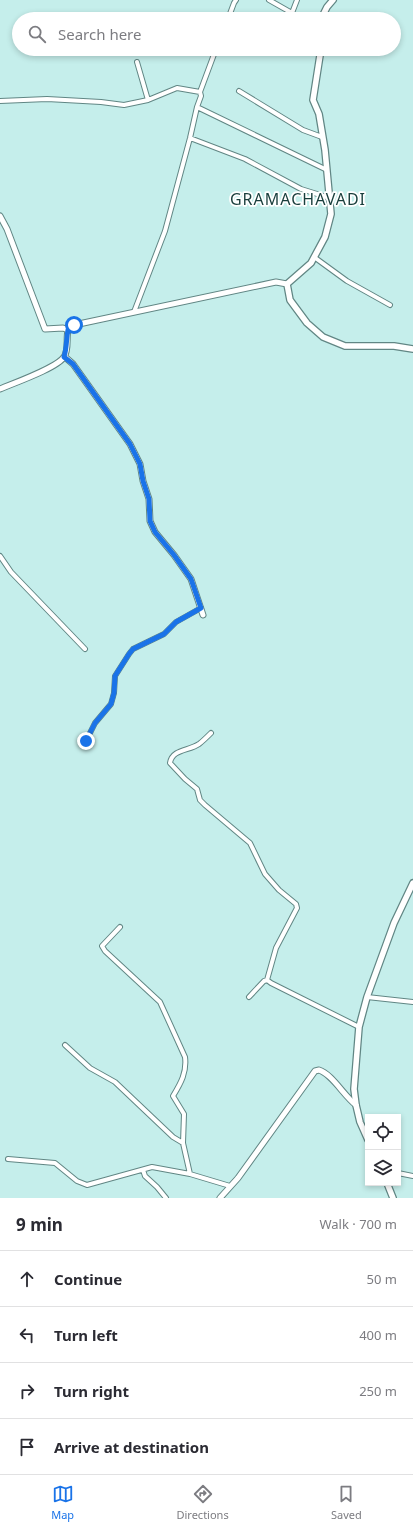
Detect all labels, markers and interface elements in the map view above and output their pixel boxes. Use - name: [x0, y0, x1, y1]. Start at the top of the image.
- search box: [12, 12, 401, 56]
- icon: search: [26, 23, 48, 45]
- text: Search here: [58, 24, 141, 44]
- district label: GRAMACHAVADI: [230, 188, 366, 210]
- route start: [65, 316, 83, 334]
- route end: [77, 732, 95, 750]
- map controls: [365, 1114, 401, 1186]
- button: locate: [365, 1114, 401, 1150]
- button: layers: [365, 1150, 401, 1186]
- text: 9 min: [16, 1213, 63, 1236]
- text: Walk · 700 m: [319, 1215, 397, 1233]
- icon: ahead: [16, 1268, 38, 1290]
- text: Continue: [54, 1269, 122, 1289]
- text: 50 m: [367, 1270, 397, 1288]
- icon: left: [16, 1324, 38, 1346]
- text: Turn left: [54, 1325, 118, 1345]
- text: 400 m: [359, 1326, 397, 1344]
- icon: right: [16, 1380, 38, 1402]
- text: Turn right: [54, 1381, 129, 1401]
- text: 250 m: [359, 1382, 397, 1400]
- icon: arrive: [16, 1436, 38, 1458]
- text: Arrive at destination: [54, 1437, 209, 1457]
- tab: Map: [51, 1483, 74, 1522]
- tab: Directions: [176, 1483, 229, 1522]
- tab: Saved: [331, 1483, 362, 1522]

